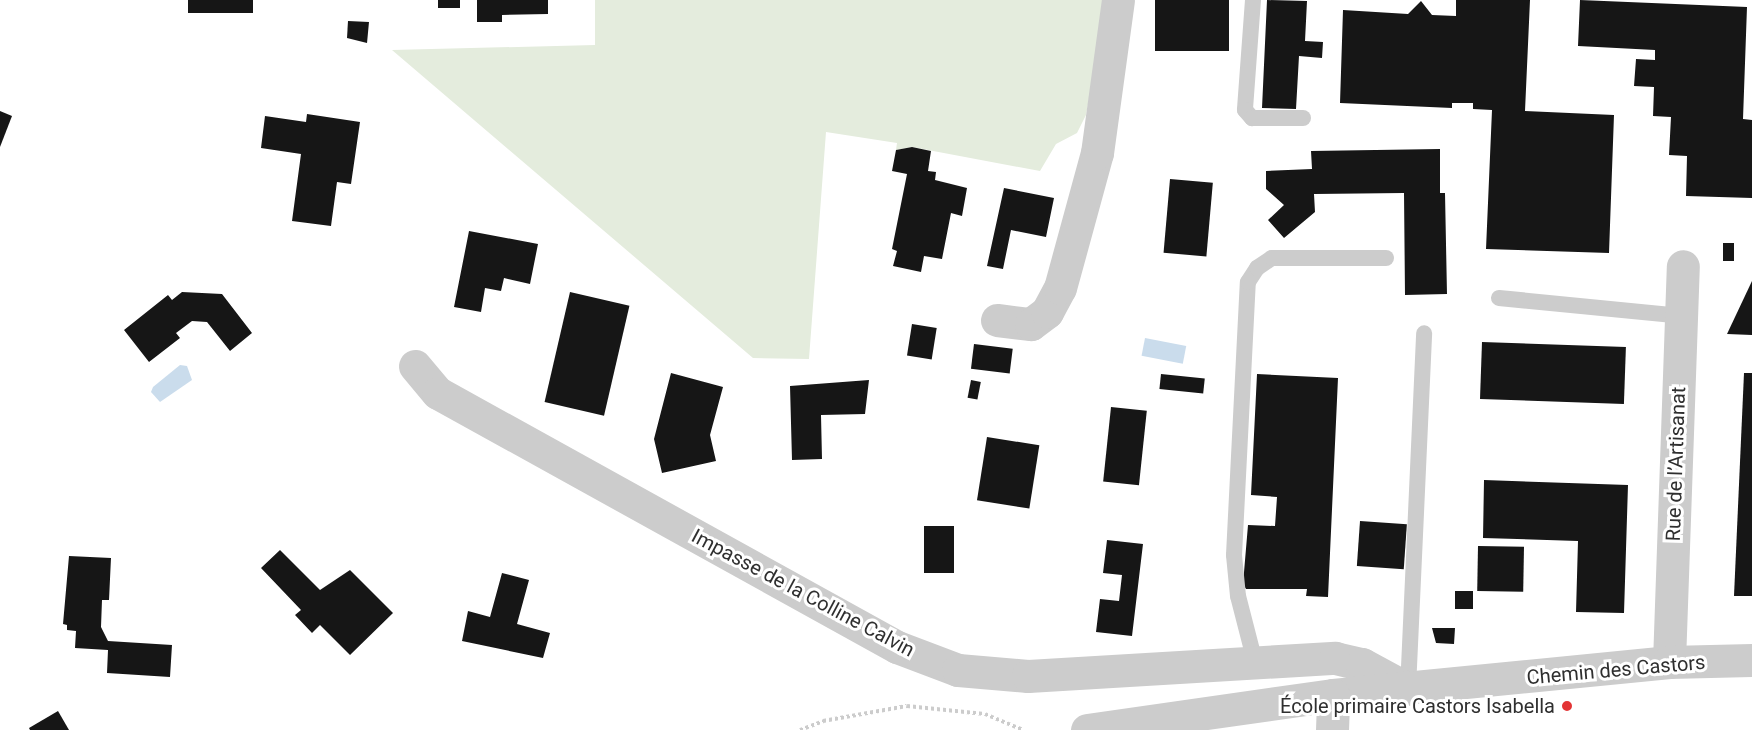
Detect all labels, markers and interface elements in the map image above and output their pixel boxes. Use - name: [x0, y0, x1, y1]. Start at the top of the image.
- street label: Rue de l’Artisanat: [1661, 386, 1691, 542]
- street label: Impasse de la Colline Calvin: [688, 524, 918, 662]
- street label: Chemin des Castors: [1526, 650, 1706, 690]
- place label: École primaire Castors Isabella: [1280, 694, 1555, 718]
- marker: École primaire Castors Isabella: [1560, 699, 1574, 713]

